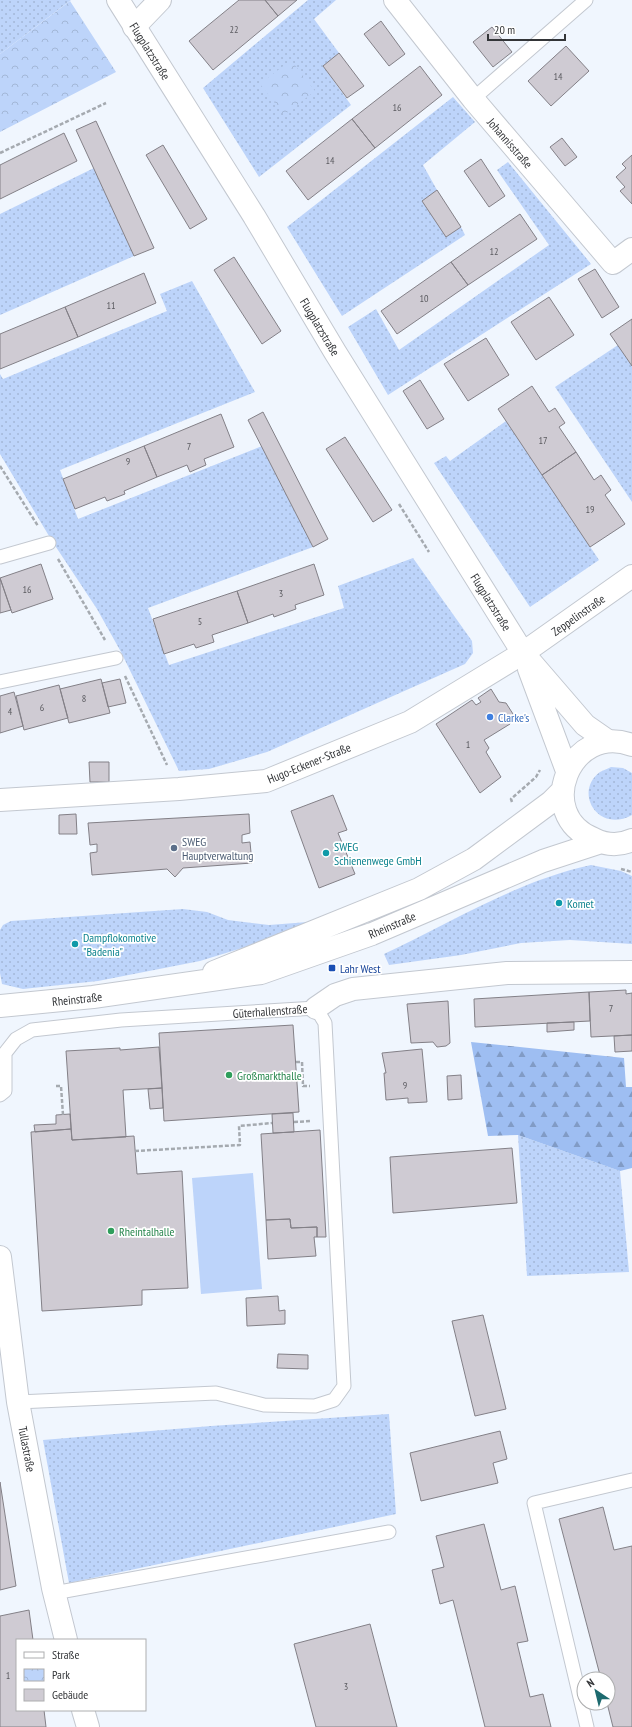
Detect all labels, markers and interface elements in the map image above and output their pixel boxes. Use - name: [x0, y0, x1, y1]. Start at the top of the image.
- scale bar: [488, 16, 565, 42]
- street label: Flugplatzstraße: [126, 20, 174, 83]
- text: 20 m: [494, 22, 515, 37]
- house number: 22: [230, 23, 239, 36]
- house number: 14: [554, 70, 563, 83]
- house number: 16: [393, 101, 402, 114]
- street label: Johannisstraße: [483, 114, 536, 171]
- house number: 14: [326, 154, 335, 167]
- house number: 12: [490, 245, 499, 258]
- house number: 10: [420, 292, 429, 305]
- street label: Flugplatzstraße: [297, 295, 343, 359]
- house number: 11: [107, 299, 116, 312]
- house number: 17: [539, 434, 548, 447]
- house number: 7: [187, 440, 191, 453]
- house number: 9: [126, 455, 130, 468]
- house number: 19: [586, 503, 595, 516]
- street label: Flugplatzstraße: [467, 571, 515, 634]
- house number: 16: [23, 583, 32, 596]
- house number: 3: [279, 587, 283, 600]
- street label: Zeppelinstraße: [548, 591, 608, 639]
- house number: 5: [198, 615, 202, 628]
- house number: 8: [82, 692, 86, 705]
- house number: 6: [40, 701, 45, 714]
- house number: 4: [8, 705, 13, 718]
- place label: Clarke's: [498, 710, 529, 725]
- marker: Clarke's: [485, 712, 495, 722]
- house number: 1: [466, 738, 470, 751]
- street label: Hugo-Eckener-Straße: [265, 739, 353, 787]
- place label: SWEG Hauptverwaltung: [182, 834, 253, 863]
- place label: SWEG Schienenwege GmbH: [334, 839, 422, 868]
- marker: SWEG Hauptverwaltung: [169, 843, 179, 853]
- marker: SWEG Schienenwege GmbH: [321, 848, 331, 858]
- place label: Komet: [567, 896, 594, 911]
- marker: Komet: [554, 898, 564, 908]
- street label: Rheinstraße: [366, 908, 418, 942]
- place label: Dampflokomotive "Badenia": [83, 930, 156, 959]
- marker: Dampflokomotive "Badenia": [70, 939, 80, 949]
- place label: Lahr West: [340, 961, 381, 976]
- marker: Lahr West: [327, 963, 337, 973]
- street label: Rheinstraße: [51, 989, 103, 1009]
- street label: Güterhallenstraße: [232, 1001, 308, 1021]
- house number: 7: [609, 1002, 613, 1015]
- place label: Großmarkthalle: [237, 1068, 302, 1083]
- marker: Großmarkthalle: [224, 1070, 234, 1080]
- house number: 9: [403, 1079, 407, 1092]
- place label: Rheintalhalle: [119, 1224, 174, 1239]
- marker: Rheintalhalle: [106, 1226, 116, 1236]
- street label: Tullastraße: [15, 1425, 39, 1473]
- legend: [16, 1639, 146, 1711]
- text: Straße: [52, 1647, 79, 1662]
- text: Park: [52, 1667, 70, 1682]
- house number: 1: [6, 1669, 10, 1682]
- north arrow: [576, 1671, 616, 1711]
- text: N: [584, 1675, 597, 1690]
- house number: 3: [344, 1680, 348, 1693]
- text: Gebäude: [52, 1687, 88, 1702]

